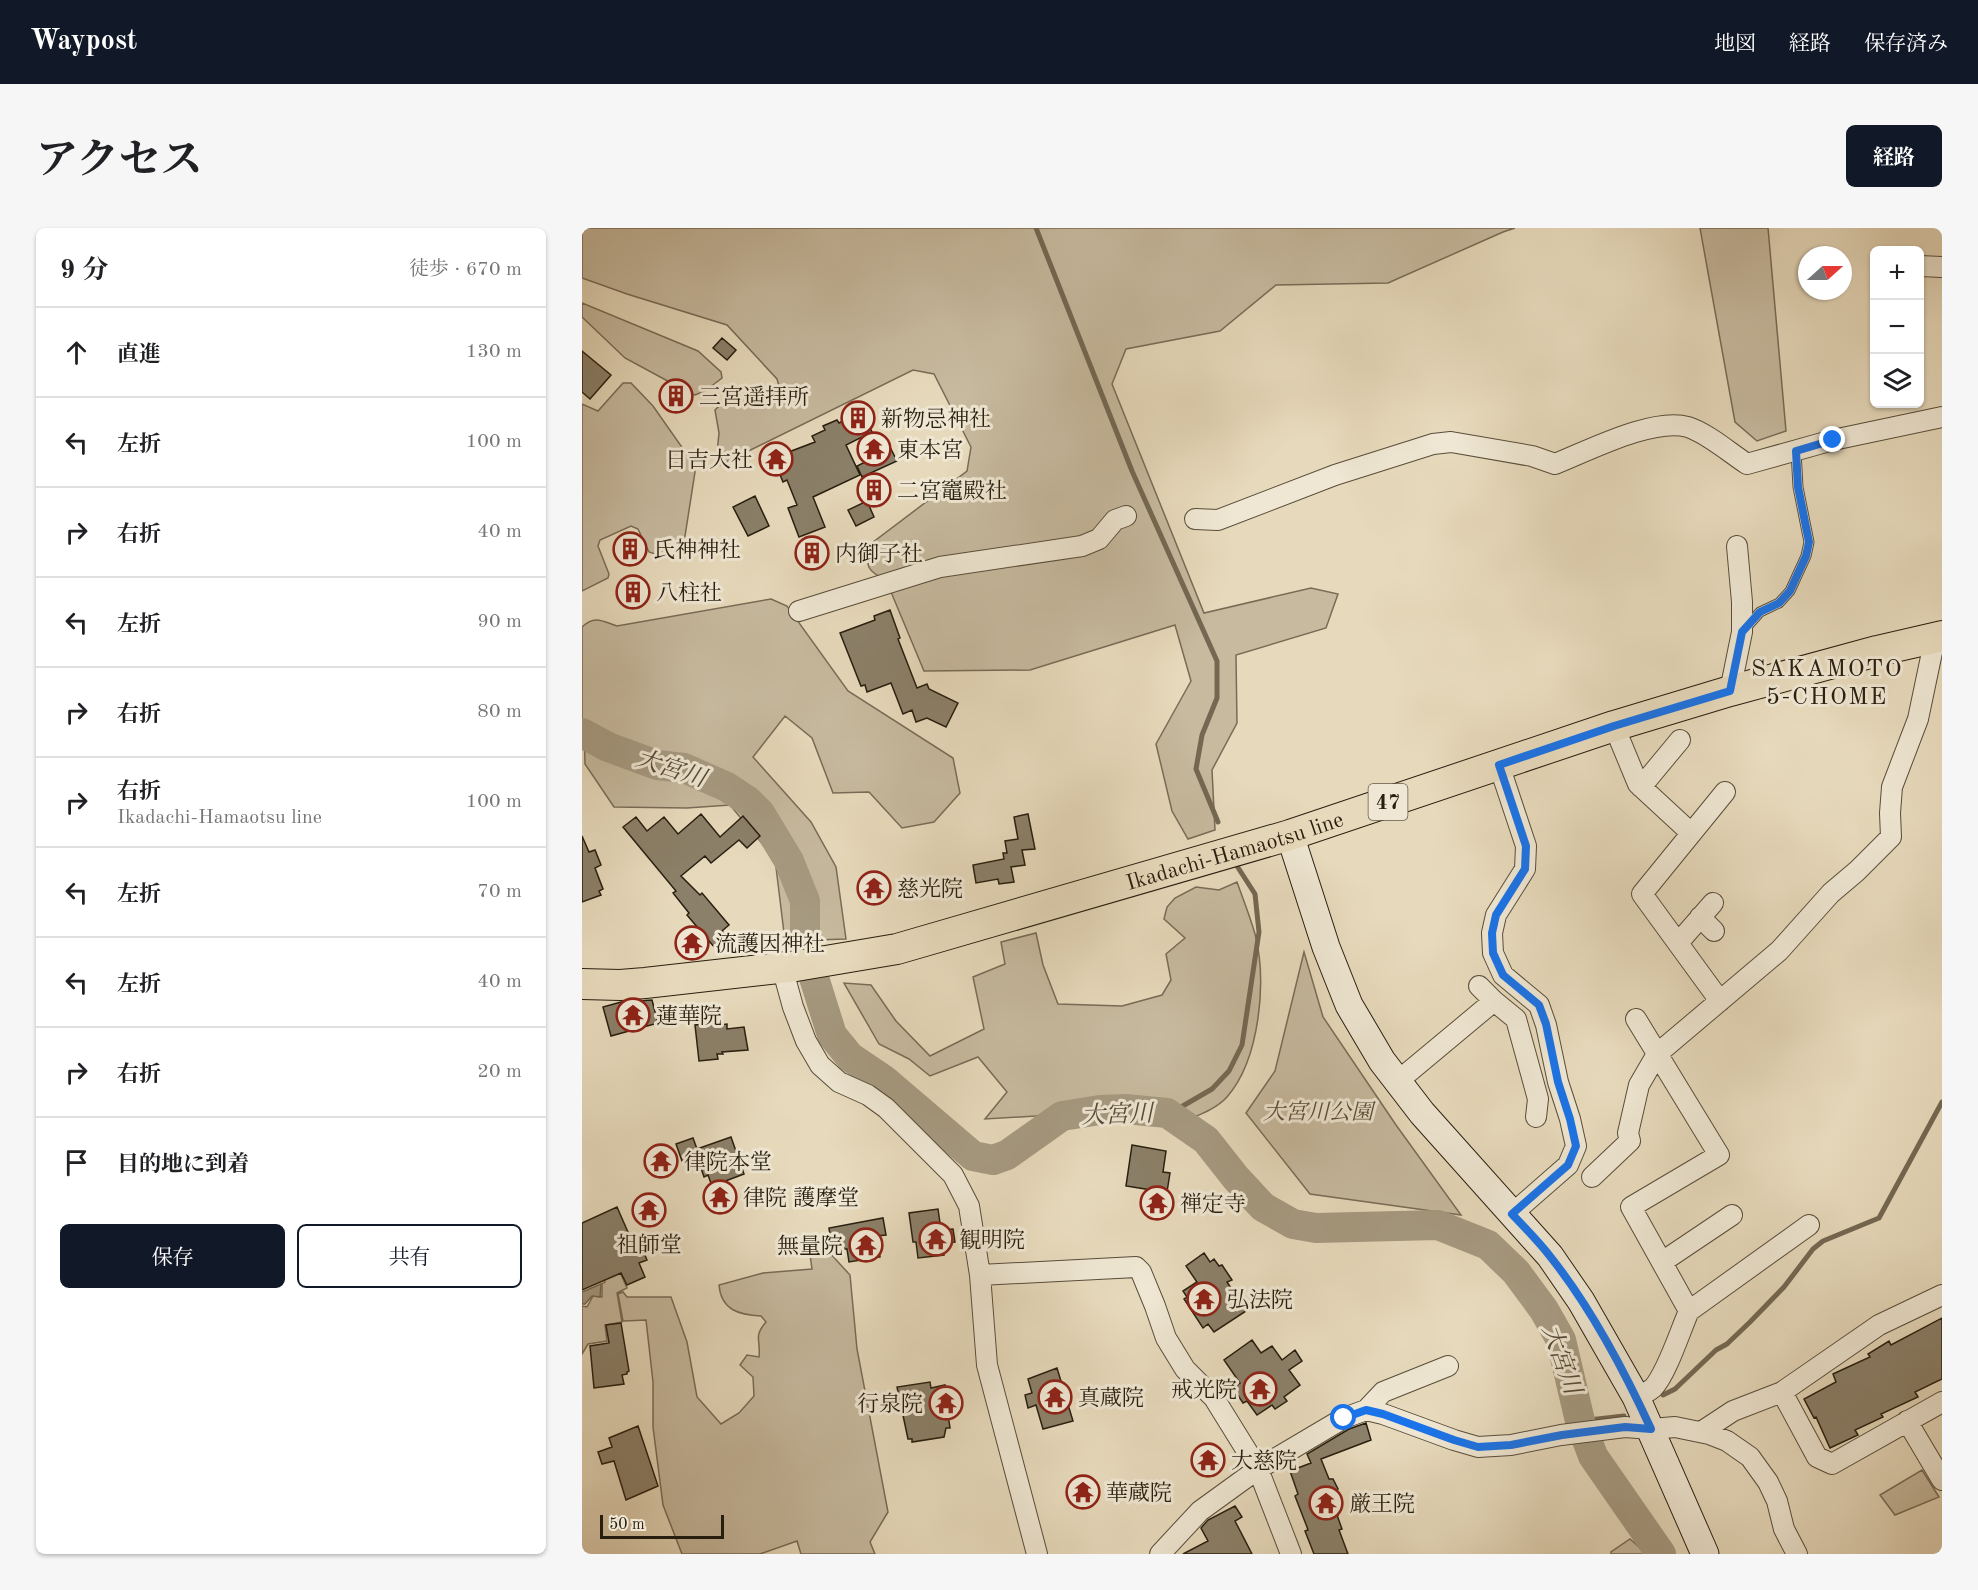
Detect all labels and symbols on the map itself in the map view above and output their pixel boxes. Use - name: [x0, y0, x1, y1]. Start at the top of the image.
- north arrow: [1798, 246, 1852, 300]
- building icon: 三宮遥拝所: [658, 378, 694, 414]
- place label: 三宮遥拝所: [699, 385, 809, 409]
- building icon: 新物忌神社: [840, 400, 876, 436]
- place label: 新物忌神社: [881, 407, 991, 431]
- route end: [1819, 426, 1845, 452]
- temple icon: 東本宮: [856, 431, 892, 467]
- place label: 東本宮: [897, 438, 963, 462]
- temple icon: 日吉大社: [758, 441, 794, 477]
- place label: 日吉大社: [665, 448, 753, 472]
- building icon: 二宮竈殿社: [856, 472, 892, 508]
- place label: 二宮竈殿社: [897, 478, 1007, 503]
- building icon: 氏神神社: [612, 531, 648, 567]
- building icon: 内御子社: [794, 535, 830, 571]
- place label: 氏神神社: [653, 538, 741, 562]
- place label: 内御子社: [835, 542, 923, 566]
- building icon: 八柱社: [615, 574, 651, 610]
- place label: 八柱社: [656, 581, 722, 605]
- district label: SAKAMOTO 5-CHOME: [1751, 658, 1903, 710]
- water label: 大宮川: [632, 745, 712, 793]
- road number: 47: [1368, 784, 1408, 820]
- street label: Ikadachi-Hamaotsu line: [1124, 809, 1346, 895]
- temple icon: 慈光院: [856, 870, 892, 906]
- place label: 慈光院: [897, 877, 963, 901]
- temple icon: 流護因神社: [674, 925, 710, 961]
- place label: 流護因神社: [715, 932, 825, 956]
- temple icon: 蓮華院: [615, 997, 651, 1033]
- place label: 蓮華院: [656, 1004, 722, 1028]
- water label: 大宮川: [1081, 1100, 1156, 1129]
- park label: 大宮川公園: [1263, 1100, 1376, 1124]
- temple icon: 律院本堂: [643, 1143, 679, 1179]
- place label: 律院本堂: [684, 1150, 772, 1174]
- temple icon: 律院 護摩堂: [702, 1179, 738, 1215]
- temple icon: 禅定寺: [1139, 1185, 1175, 1221]
- place label: 律院 護摩堂: [743, 1186, 859, 1210]
- temple icon: 祖師堂: [631, 1192, 667, 1228]
- place label: 禅定寺: [1180, 1192, 1246, 1216]
- temple icon: 観明院: [918, 1221, 954, 1257]
- temple icon: 無量院: [848, 1227, 884, 1263]
- place label: 観明院: [959, 1228, 1025, 1252]
- place label: 祖師堂: [616, 1233, 682, 1257]
- place label: 無量院: [777, 1234, 843, 1258]
- temple icon: 弘法院: [1186, 1281, 1222, 1317]
- place label: 弘法院: [1227, 1288, 1293, 1312]
- water label: 大宮川: [1537, 1321, 1588, 1400]
- temple icon: 戒光院: [1242, 1371, 1278, 1407]
- place label: 戒光院: [1171, 1378, 1237, 1402]
- temple icon: 真蔵院: [1037, 1379, 1073, 1415]
- temple icon: 行泉院: [928, 1385, 964, 1421]
- place label: 真蔵院: [1078, 1386, 1144, 1410]
- place label: 行泉院: [857, 1392, 923, 1416]
- route start: [1330, 1404, 1356, 1430]
- temple icon: 大慈院: [1190, 1442, 1226, 1478]
- place label: 大慈院: [1231, 1449, 1297, 1473]
- temple icon: 華蔵院: [1065, 1474, 1101, 1510]
- place label: 華蔵院: [1106, 1481, 1172, 1505]
- temple icon: 厳王院: [1308, 1485, 1344, 1521]
- place label: 厳王院: [1349, 1492, 1415, 1516]
- scale bar: [600, 1512, 724, 1540]

